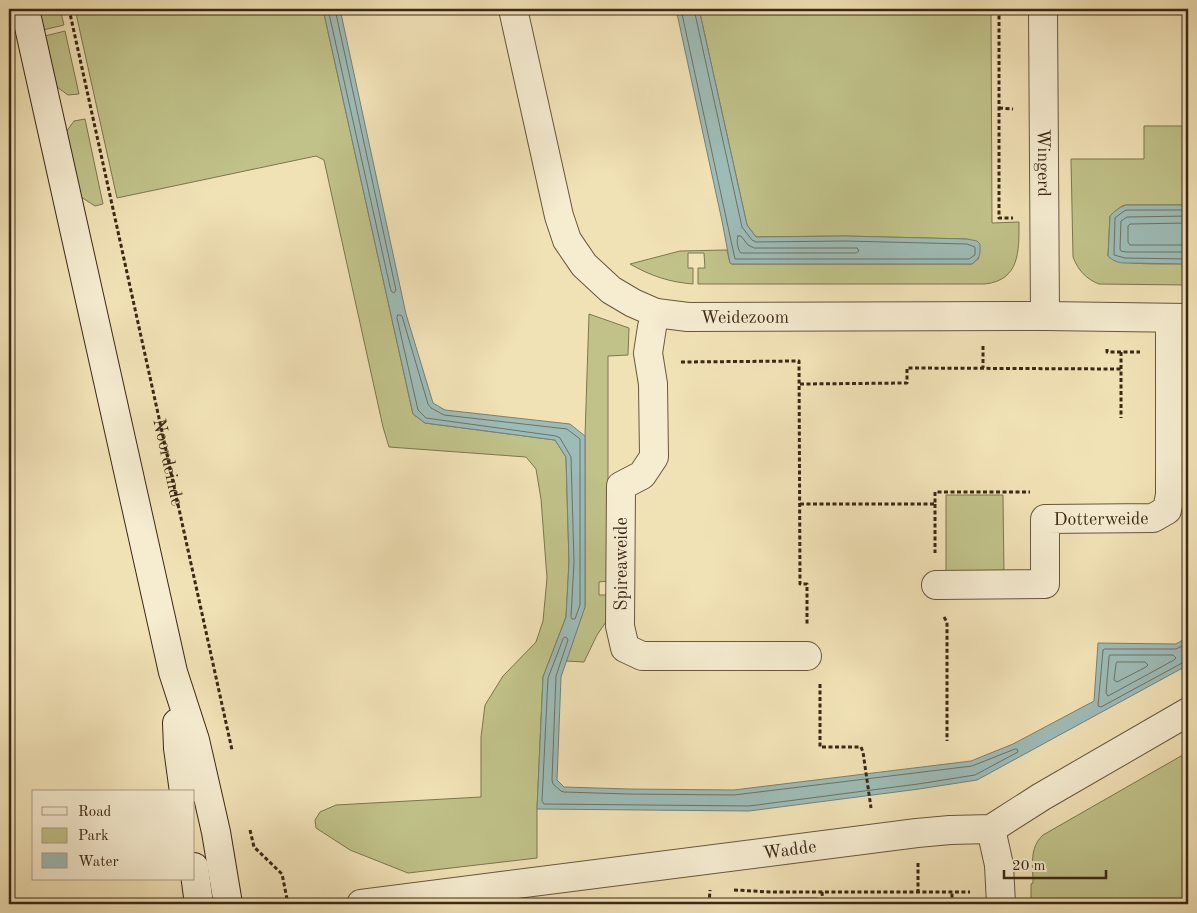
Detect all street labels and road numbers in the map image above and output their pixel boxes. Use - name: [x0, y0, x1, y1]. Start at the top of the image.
- street label: Wingerd: [1034, 129, 1052, 197]
- street label: Weidezoom: [700, 309, 789, 327]
- street label: Noordeinde: [149, 417, 186, 508]
- street label: Dotterweide: [1053, 510, 1149, 529]
- street label: Spireaweide: [613, 517, 631, 611]
- street label: Wadde: [762, 838, 817, 863]

